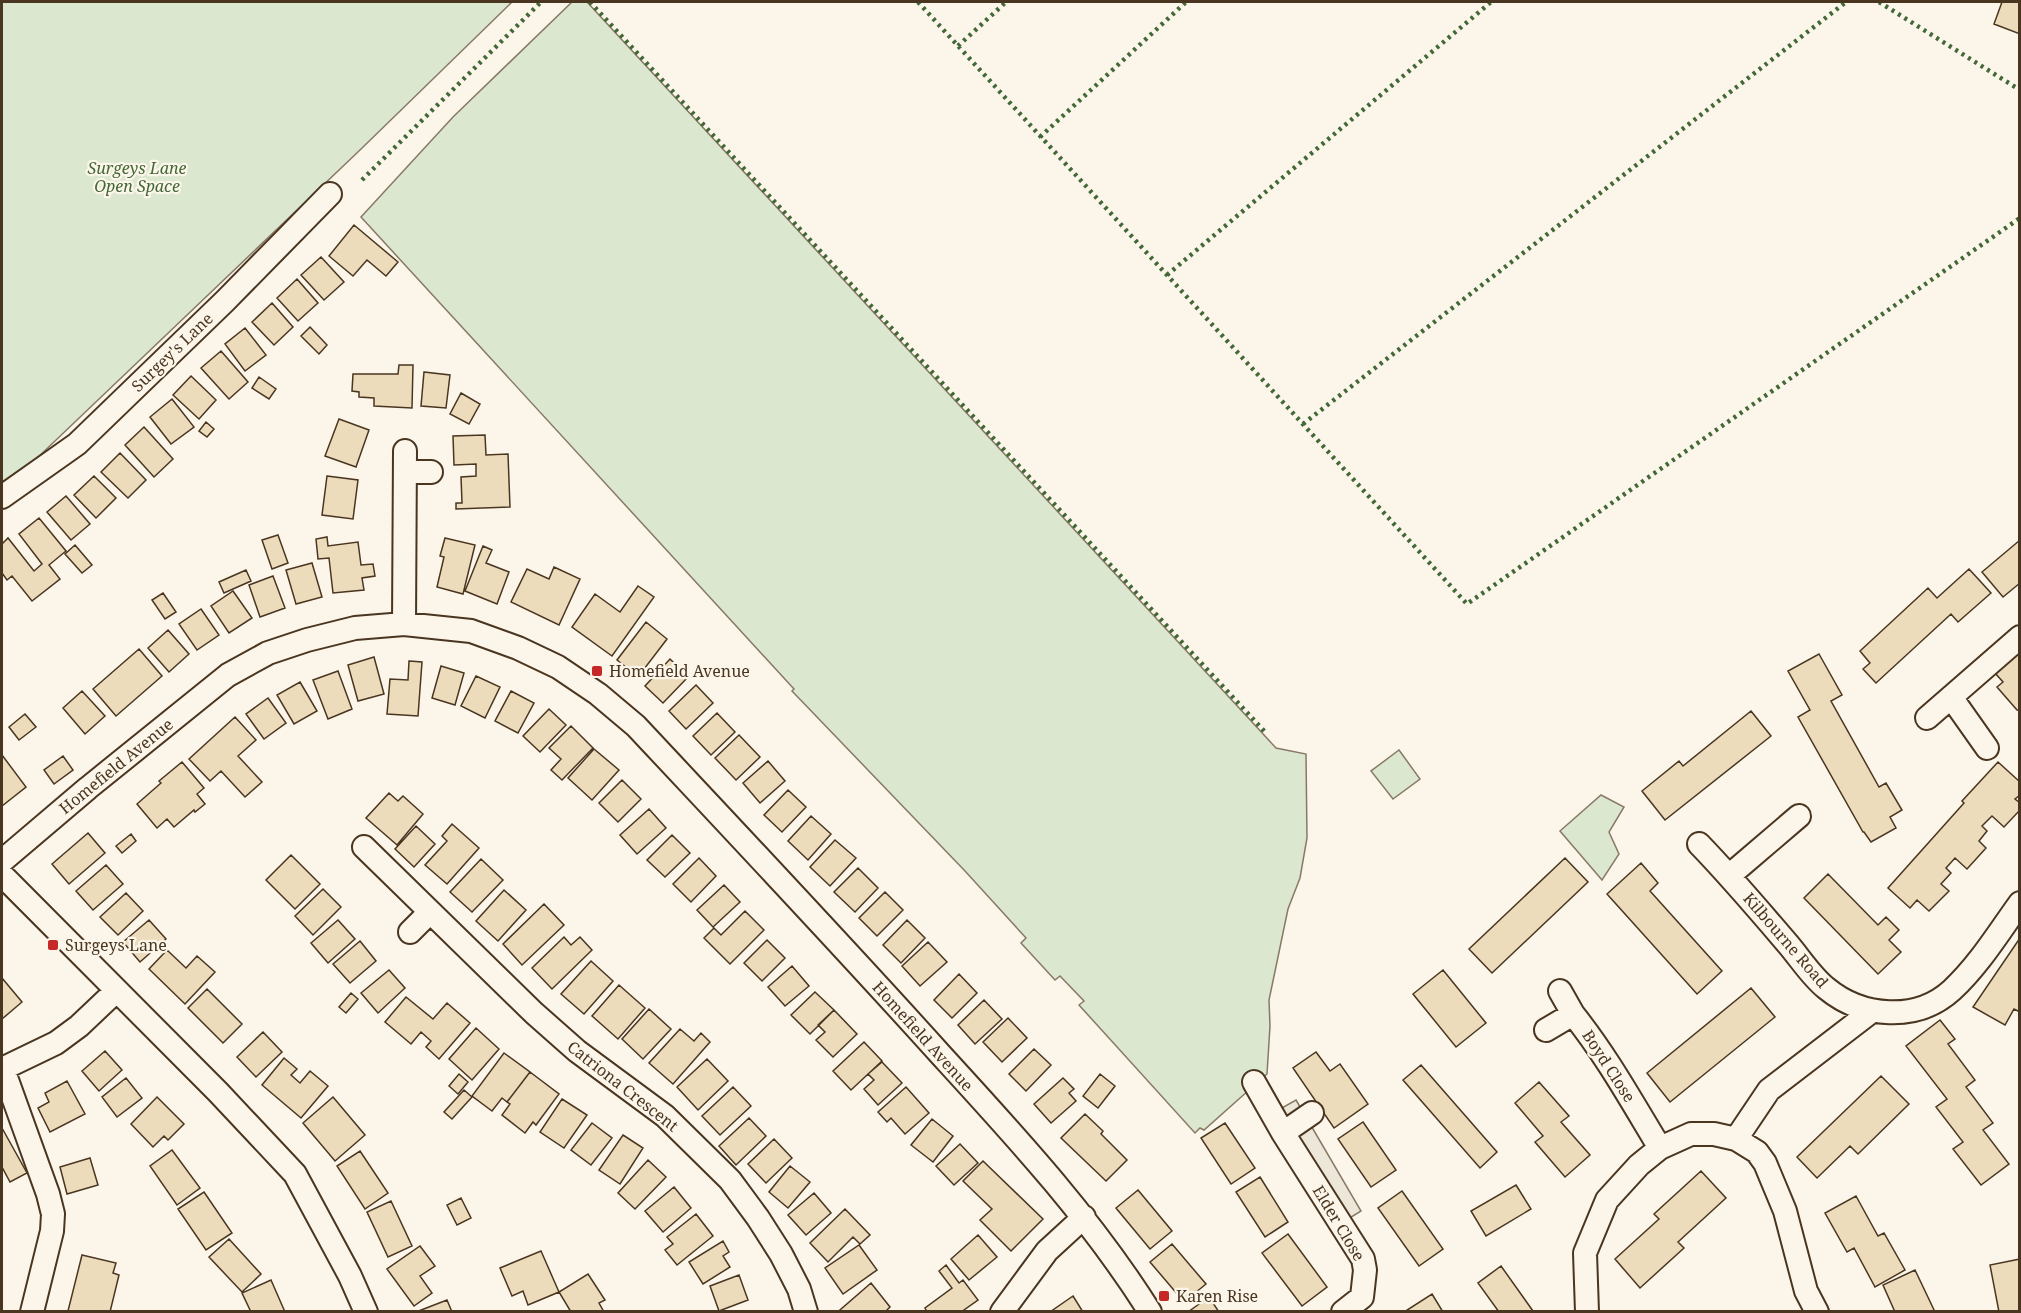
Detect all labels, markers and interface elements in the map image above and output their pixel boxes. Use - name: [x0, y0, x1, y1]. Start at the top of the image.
- park label: Surgeys Lane Open Space: [88, 157, 187, 197]
- street label: Surgey's Lane: [126, 307, 218, 397]
- place label: Homefield Avenue: [609, 660, 750, 682]
- marker: Homefield Avenue: [590, 664, 604, 678]
- street label: Homefield Avenue: [54, 713, 178, 819]
- street label: Kilbourne Road: [1738, 888, 1834, 992]
- place label: Surgeys Lane: [65, 934, 167, 956]
- marker: Surgeys Lane: [46, 938, 60, 952]
- street label: Homefield Avenue: [868, 976, 978, 1096]
- street label: Boyd Close: [1577, 1026, 1641, 1106]
- street label: Catriona Crescent: [563, 1036, 683, 1137]
- street label: Elder Close: [1308, 1181, 1370, 1265]
- place label: Karen Rise: [1176, 1285, 1258, 1307]
- marker: Karen Rise: [1157, 1289, 1171, 1303]

